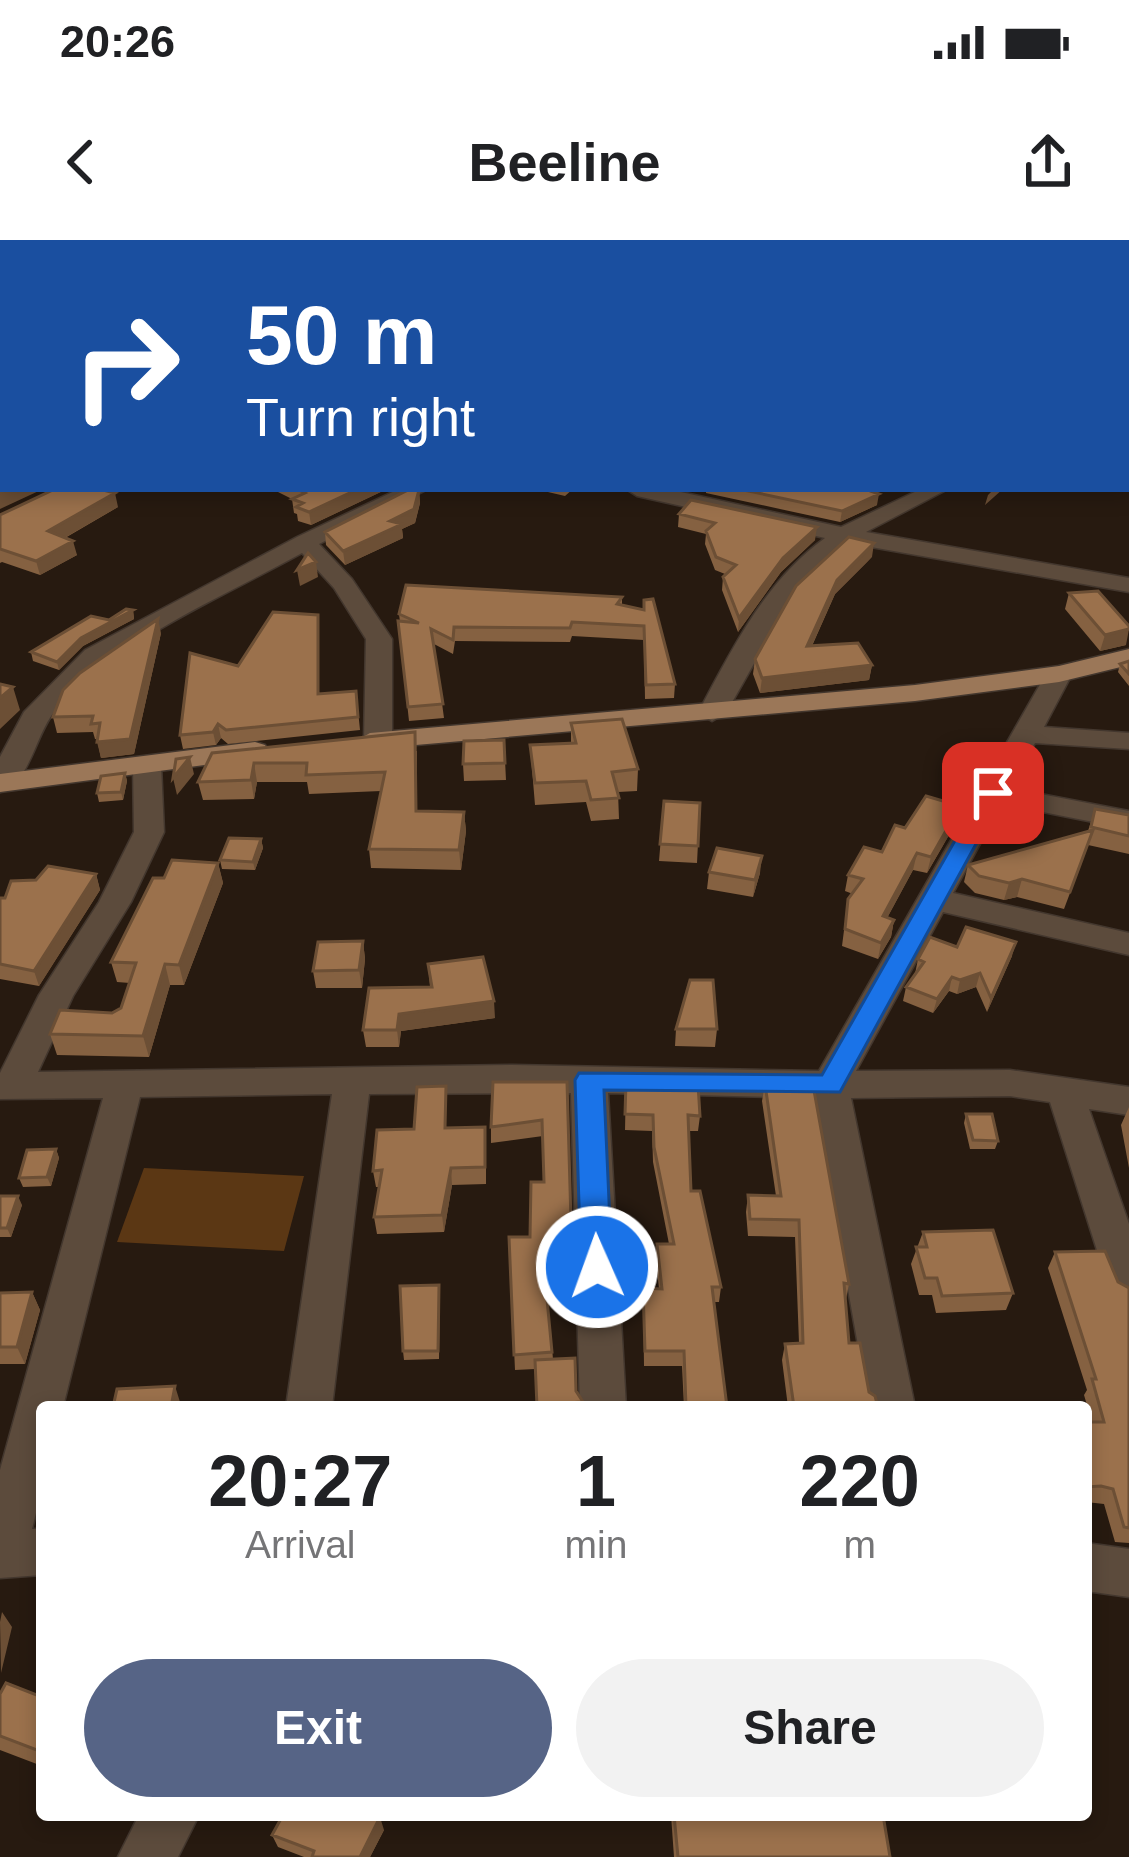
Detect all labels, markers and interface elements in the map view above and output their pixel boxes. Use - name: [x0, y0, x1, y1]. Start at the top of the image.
- text: 20:26: [60, 16, 175, 67]
- icon: back: [48, 129, 114, 195]
- icon: share: [1015, 129, 1081, 195]
- text: Beeline: [468, 132, 661, 192]
- icon: right: [48, 288, 204, 444]
- text: 50 m: [246, 288, 437, 382]
- text: Turn right: [246, 387, 475, 447]
- pin: [942, 742, 1044, 844]
- icon: arrive: [960, 760, 1026, 826]
- position arrow: [534, 1204, 660, 1330]
- text: 20:27: [208, 1441, 392, 1521]
- text: 1: [576, 1441, 616, 1521]
- text: 220: [800, 1441, 920, 1521]
- text: Arrival: [245, 1523, 356, 1566]
- text: min: [565, 1523, 627, 1566]
- text: m: [843, 1523, 876, 1566]
- button: Exit: [84, 1659, 552, 1797]
- button: Share: [576, 1659, 1044, 1797]

